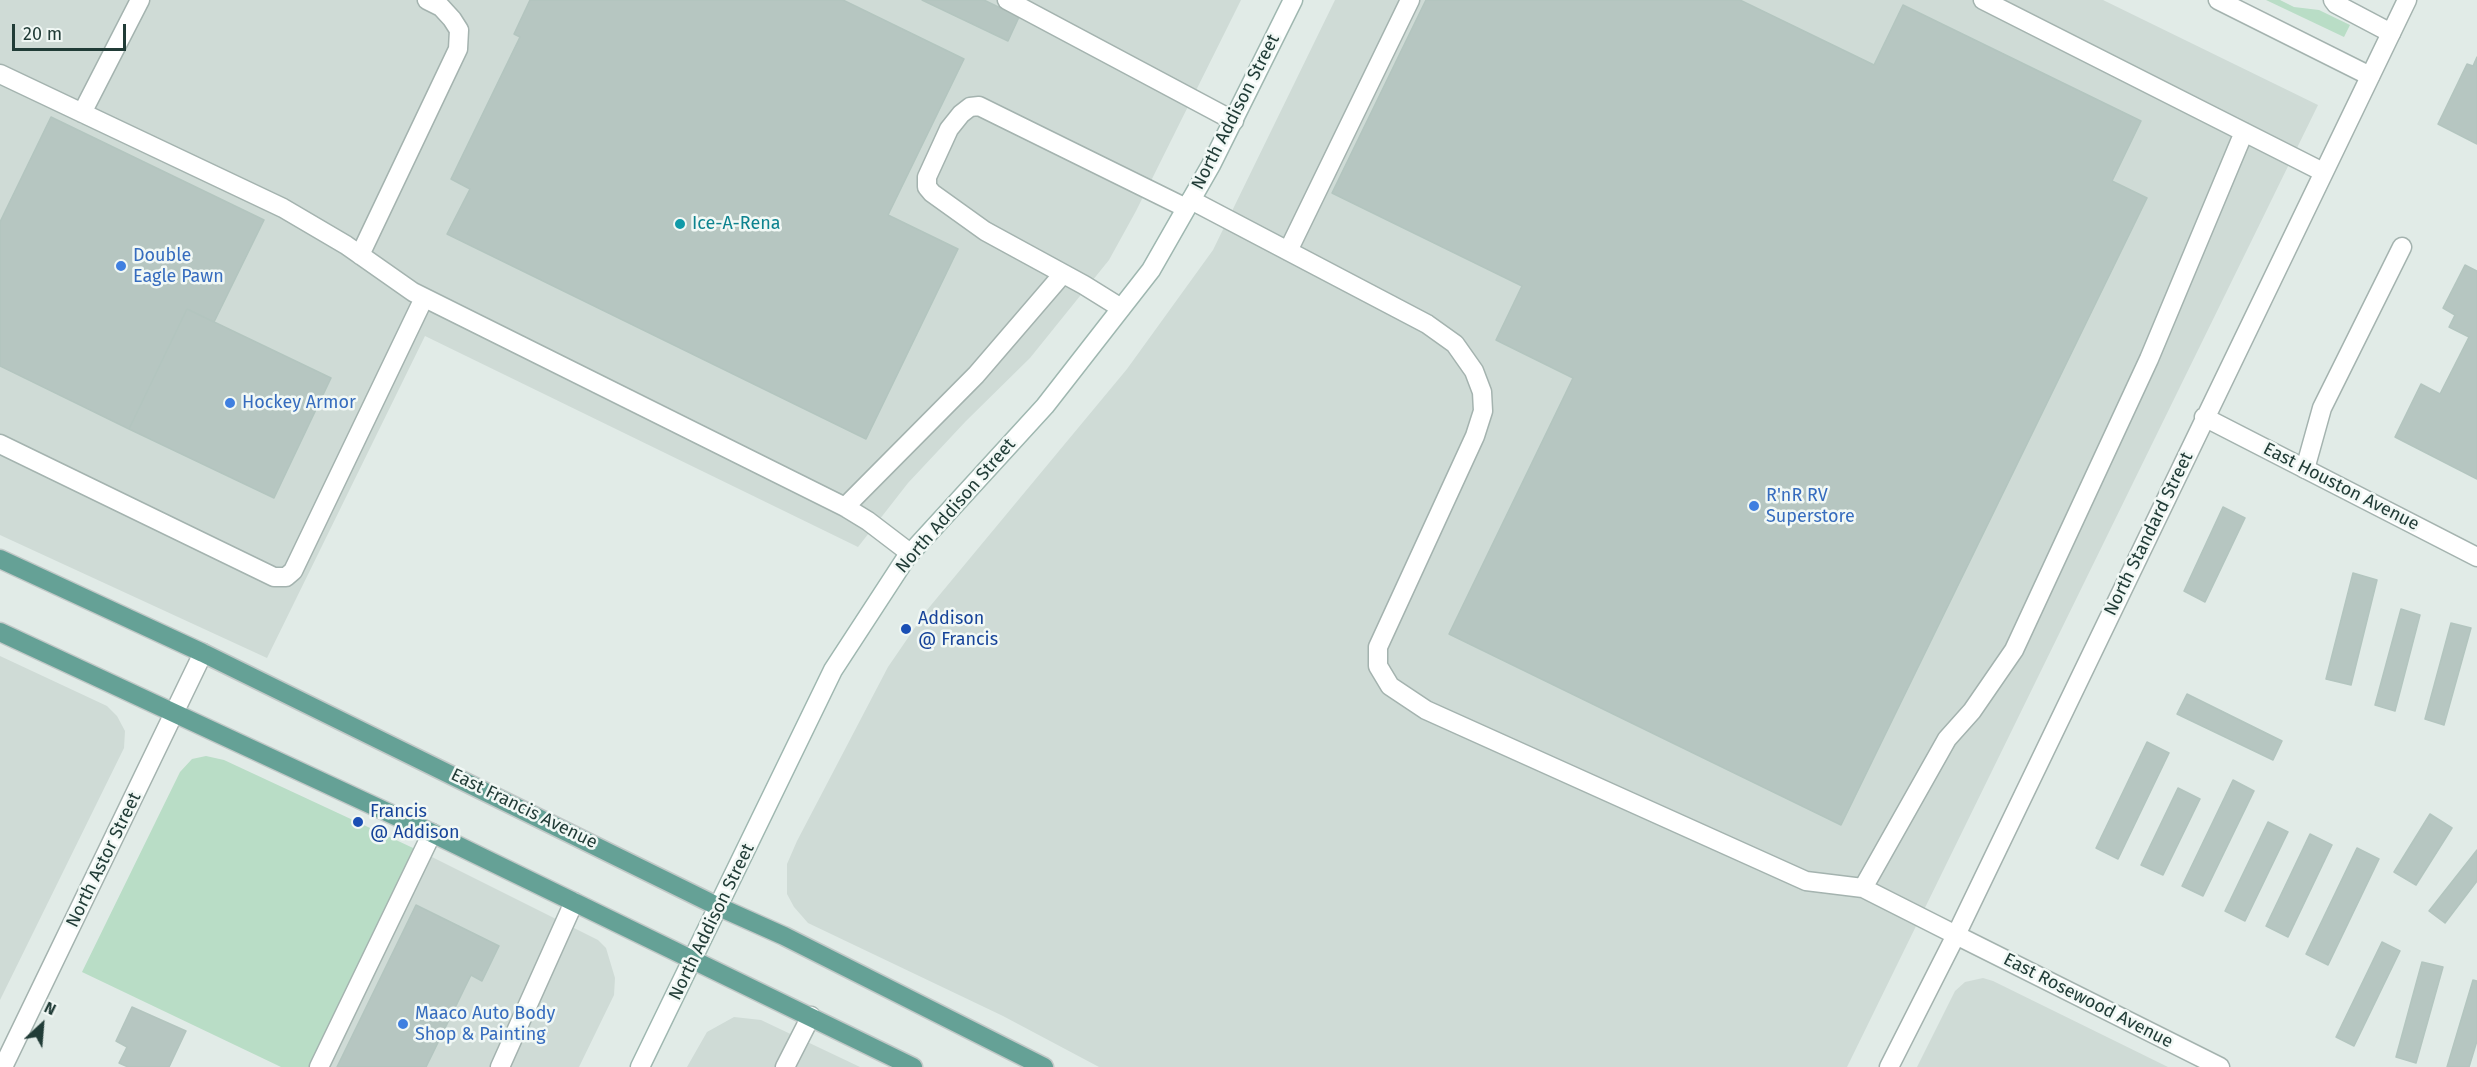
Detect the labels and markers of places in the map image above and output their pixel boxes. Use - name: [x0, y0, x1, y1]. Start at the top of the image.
- place label: Ice-A-Rena: [692, 213, 781, 235]
- marker: Ice-A-Rena: [673, 217, 687, 231]
- place label: Double Eagle Pawn: [133, 245, 224, 288]
- marker: Double Eagle Pawn: [114, 259, 128, 273]
- place label: Hockey Armor: [242, 392, 356, 414]
- marker: Hockey Armor: [223, 396, 237, 410]
- place label: R'nR RV Superstore: [1766, 485, 1855, 528]
- marker: R'nR RV Superstore: [1747, 499, 1761, 513]
- place label: Addison @ Francis: [918, 608, 998, 650]
- marker: Addison @ Francis: [899, 622, 913, 636]
- place label: Francis @ Addison: [370, 801, 460, 844]
- marker: Francis @ Addison: [351, 815, 365, 829]
- place label: Maaco Auto Body Shop & Painting: [415, 1003, 555, 1046]
- marker: Maaco Auto Body Shop & Painting: [396, 1017, 410, 1031]

